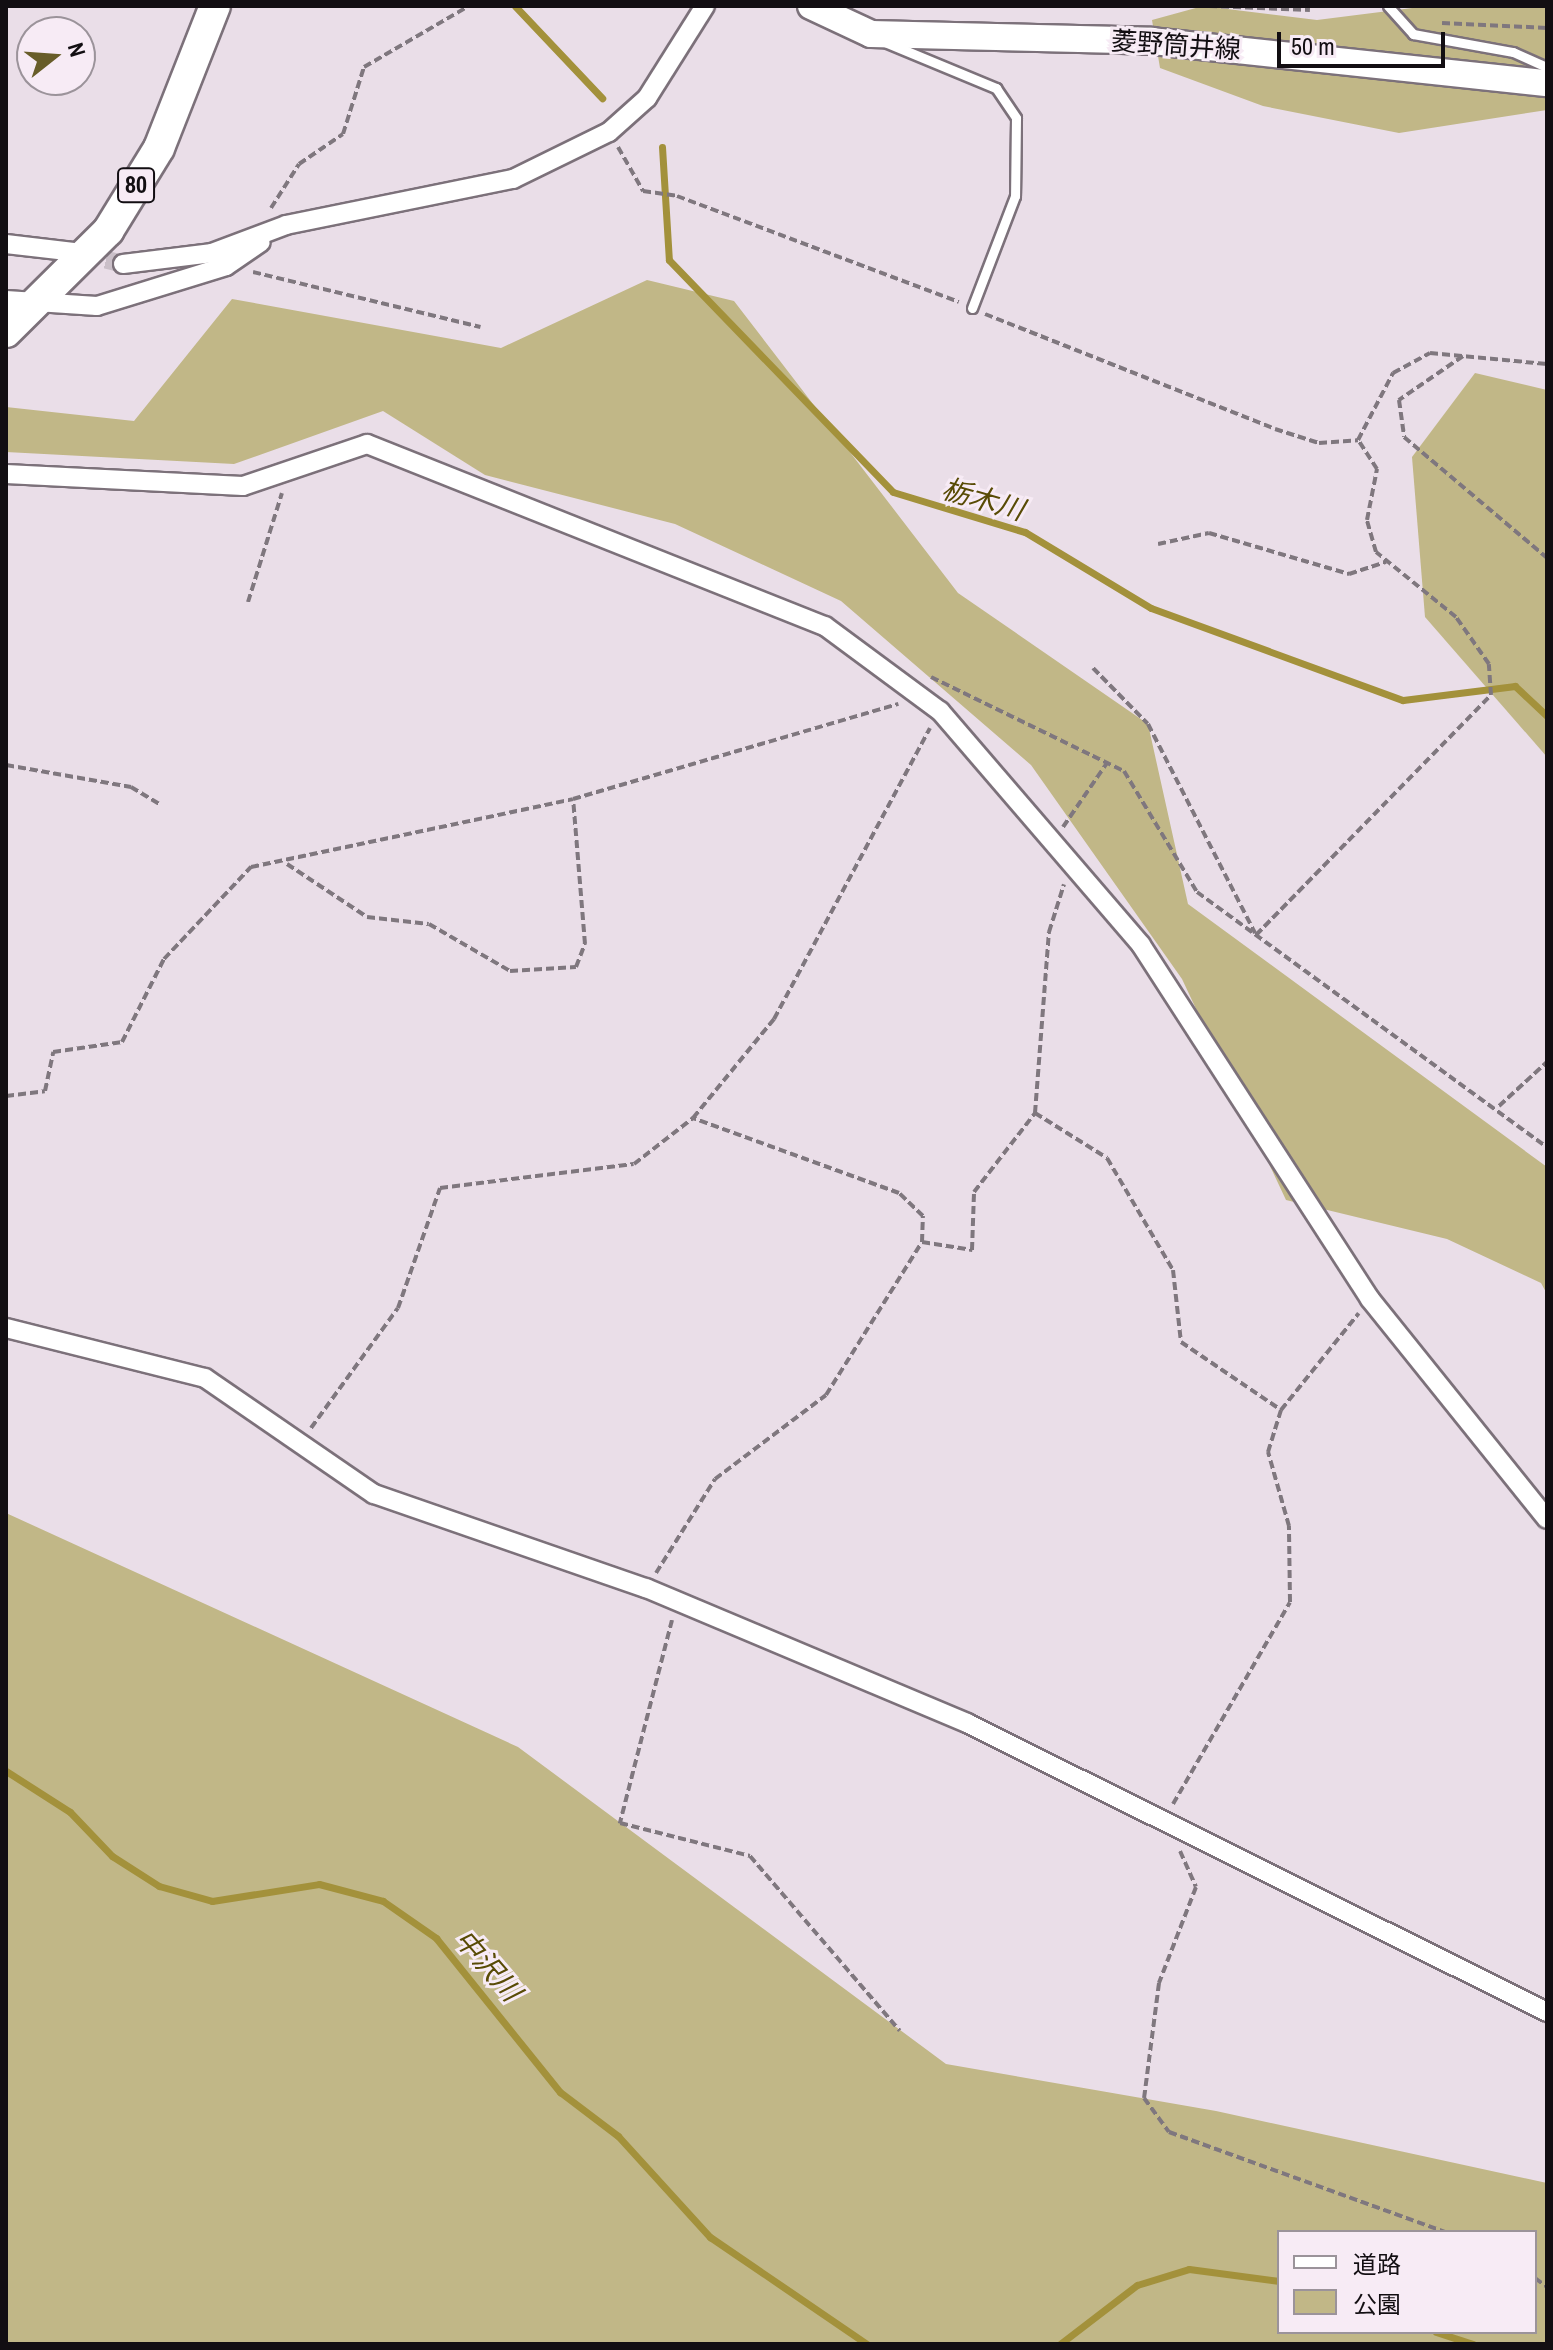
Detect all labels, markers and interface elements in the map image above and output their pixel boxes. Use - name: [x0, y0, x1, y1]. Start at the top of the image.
- north arrow: [16, 16, 96, 96]
- scale bar: [1281, 16, 1449, 66]
- street label: 菱野筒井線: [1110, 25, 1242, 65]
- text: 50 m: [1291, 30, 1335, 62]
- text: N: [61, 39, 93, 60]
- road number: 80: [116, 165, 156, 205]
- water label: 栃木川: [938, 471, 1028, 527]
- water label: 中沢川: [448, 1922, 528, 2008]
- legend: [1277, 2230, 1537, 2334]
- text: 道路: [1353, 2248, 1401, 2280]
- text: 公園: [1353, 2288, 1401, 2320]

